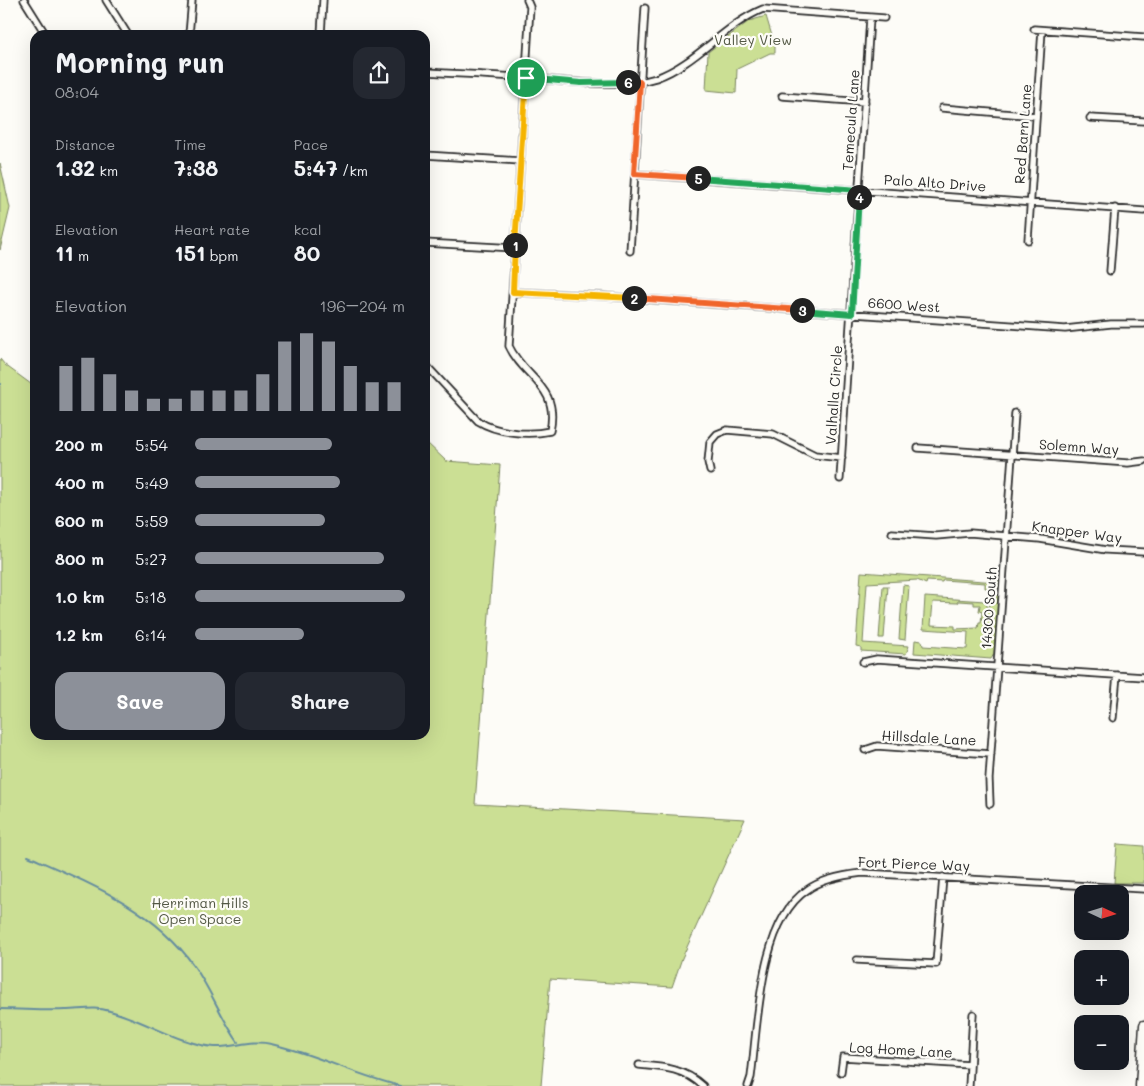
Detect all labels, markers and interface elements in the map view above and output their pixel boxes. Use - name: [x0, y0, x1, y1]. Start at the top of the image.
- park label: Valley View: [714, 30, 792, 49]
- text: Morning run: [55, 44, 224, 80]
- button: share: [353, 47, 405, 99]
- pin: [505, 57, 547, 99]
- icon: arrive: [512, 64, 540, 92]
- street label: Temecula Lane: [837, 69, 864, 171]
- pin: 6: [616, 70, 640, 94]
- text: 6: [624, 73, 633, 92]
- text: 08:04: [55, 81, 99, 102]
- street label: Red Barn Lane: [1010, 83, 1035, 185]
- text: Distance: [55, 135, 115, 154]
- text: Time: [174, 135, 206, 154]
- text: Pace: [294, 135, 328, 154]
- text: 1.32: [55, 154, 95, 181]
- text: 7:38: [174, 154, 218, 181]
- text: 5:47: [294, 154, 338, 181]
- text: km: [95, 161, 118, 180]
- text: /km: [338, 161, 368, 180]
- pin: 5: [686, 166, 710, 190]
- text: 5: [694, 169, 703, 188]
- street label: Palo Alto Drive: [883, 169, 987, 196]
- pin: 4: [846, 184, 872, 210]
- text: 4: [855, 188, 864, 207]
- text: Elevation: [55, 220, 118, 239]
- text: Heart rate: [174, 220, 250, 239]
- text: kcal: [294, 220, 322, 239]
- pin: 1: [502, 232, 528, 258]
- text: 1: [512, 236, 519, 255]
- text: 11: [55, 239, 74, 266]
- text: 151: [174, 239, 205, 266]
- text: 80: [294, 239, 320, 266]
- text: m: [74, 246, 89, 265]
- text: bpm: [205, 246, 238, 265]
- pin: 2: [622, 286, 646, 310]
- text: 2: [631, 289, 638, 308]
- street label: 6600 West: [867, 292, 941, 317]
- text: Elevation: [55, 295, 127, 316]
- text: 196–204 m: [320, 295, 405, 316]
- pin: 3: [790, 298, 814, 322]
- text: 3: [798, 301, 807, 320]
- street label: Valhalla Circle: [821, 345, 846, 445]
- text: 200 m: [55, 434, 103, 455]
- text: 5:54: [135, 434, 168, 455]
- street label: Solemn Way: [1038, 434, 1120, 459]
- text: 400 m: [55, 472, 104, 493]
- text: 5:49: [135, 472, 168, 493]
- text: 600 m: [55, 510, 104, 531]
- text: 5:59: [135, 510, 168, 531]
- street label: Knapper Way: [1031, 516, 1123, 547]
- text: 800 m: [55, 548, 104, 569]
- text: 5:27: [135, 548, 167, 569]
- street label: 14300 South: [976, 566, 1001, 650]
- text: 1.0 km: [55, 586, 104, 607]
- text: 5:18: [135, 586, 166, 607]
- text: 1.2 km: [55, 624, 103, 645]
- text: 6:14: [135, 624, 166, 645]
- button: Save: [55, 672, 225, 730]
- button: Share: [235, 672, 405, 730]
- street label: Hillsdale Lane: [881, 726, 977, 749]
- street label: Fort Pierce Way: [858, 852, 970, 875]
- north arrow: [1074, 885, 1129, 940]
- map controls: [1074, 885, 1129, 1070]
- park label: Herriman Hills Open Space: [151, 893, 249, 928]
- button: +: [1074, 950, 1129, 1005]
- button: −: [1074, 1015, 1129, 1070]
- street label: Log Home Lane: [849, 1037, 953, 1062]

